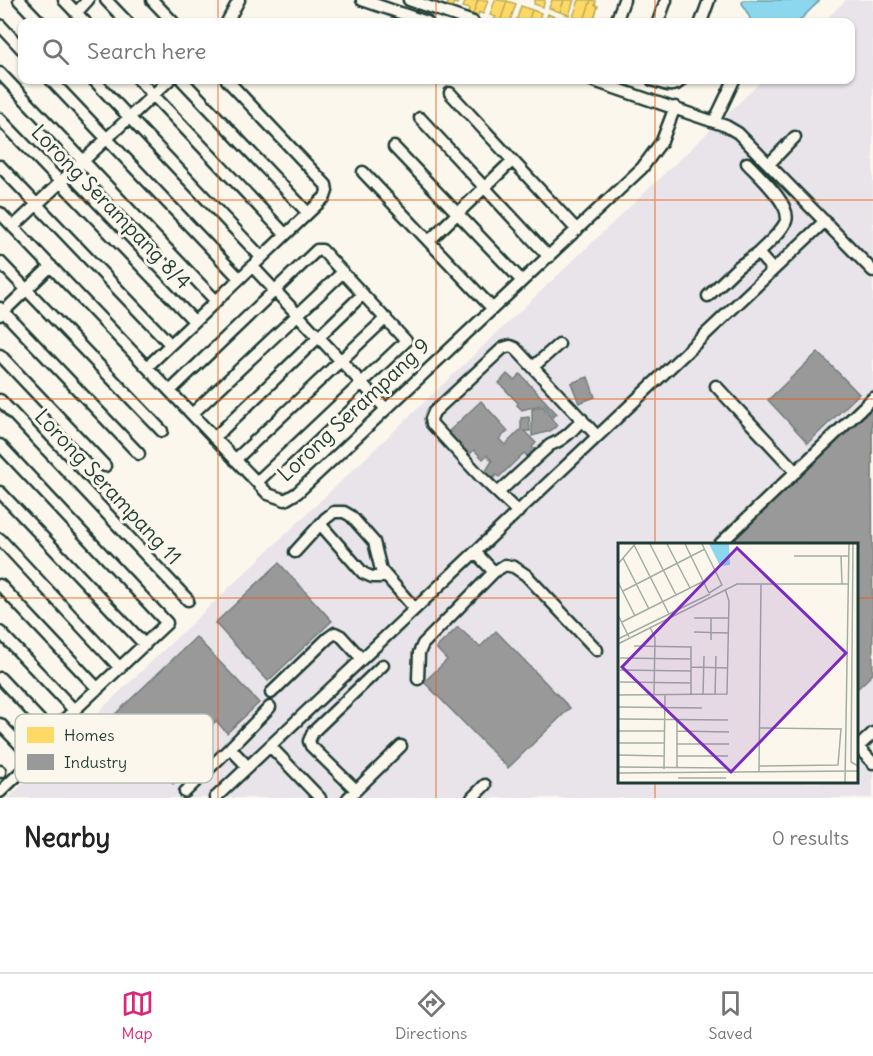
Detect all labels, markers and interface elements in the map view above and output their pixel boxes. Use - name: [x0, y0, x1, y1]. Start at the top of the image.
- search box: [18, 18, 855, 84]
- icon: search: [39, 35, 72, 68]
- text: Search here: [87, 37, 206, 65]
- street label: Lorong Serampang 8/4: [26, 119, 197, 295]
- street label: Lorong Serampang 9: [272, 332, 436, 487]
- street label: Lorong Serampang 11: [29, 403, 188, 570]
- inset map: [618, 543, 858, 783]
- legend: [15, 714, 213, 783]
- text: Homes: [64, 725, 114, 745]
- text: Industry: [64, 752, 127, 772]
- text: Nearby: [24, 821, 110, 854]
- text: 0 results: [772, 825, 849, 850]
- tab: Map: [121, 987, 154, 1043]
- tab: Directions: [395, 987, 467, 1043]
- tab: Saved: [709, 987, 752, 1043]

